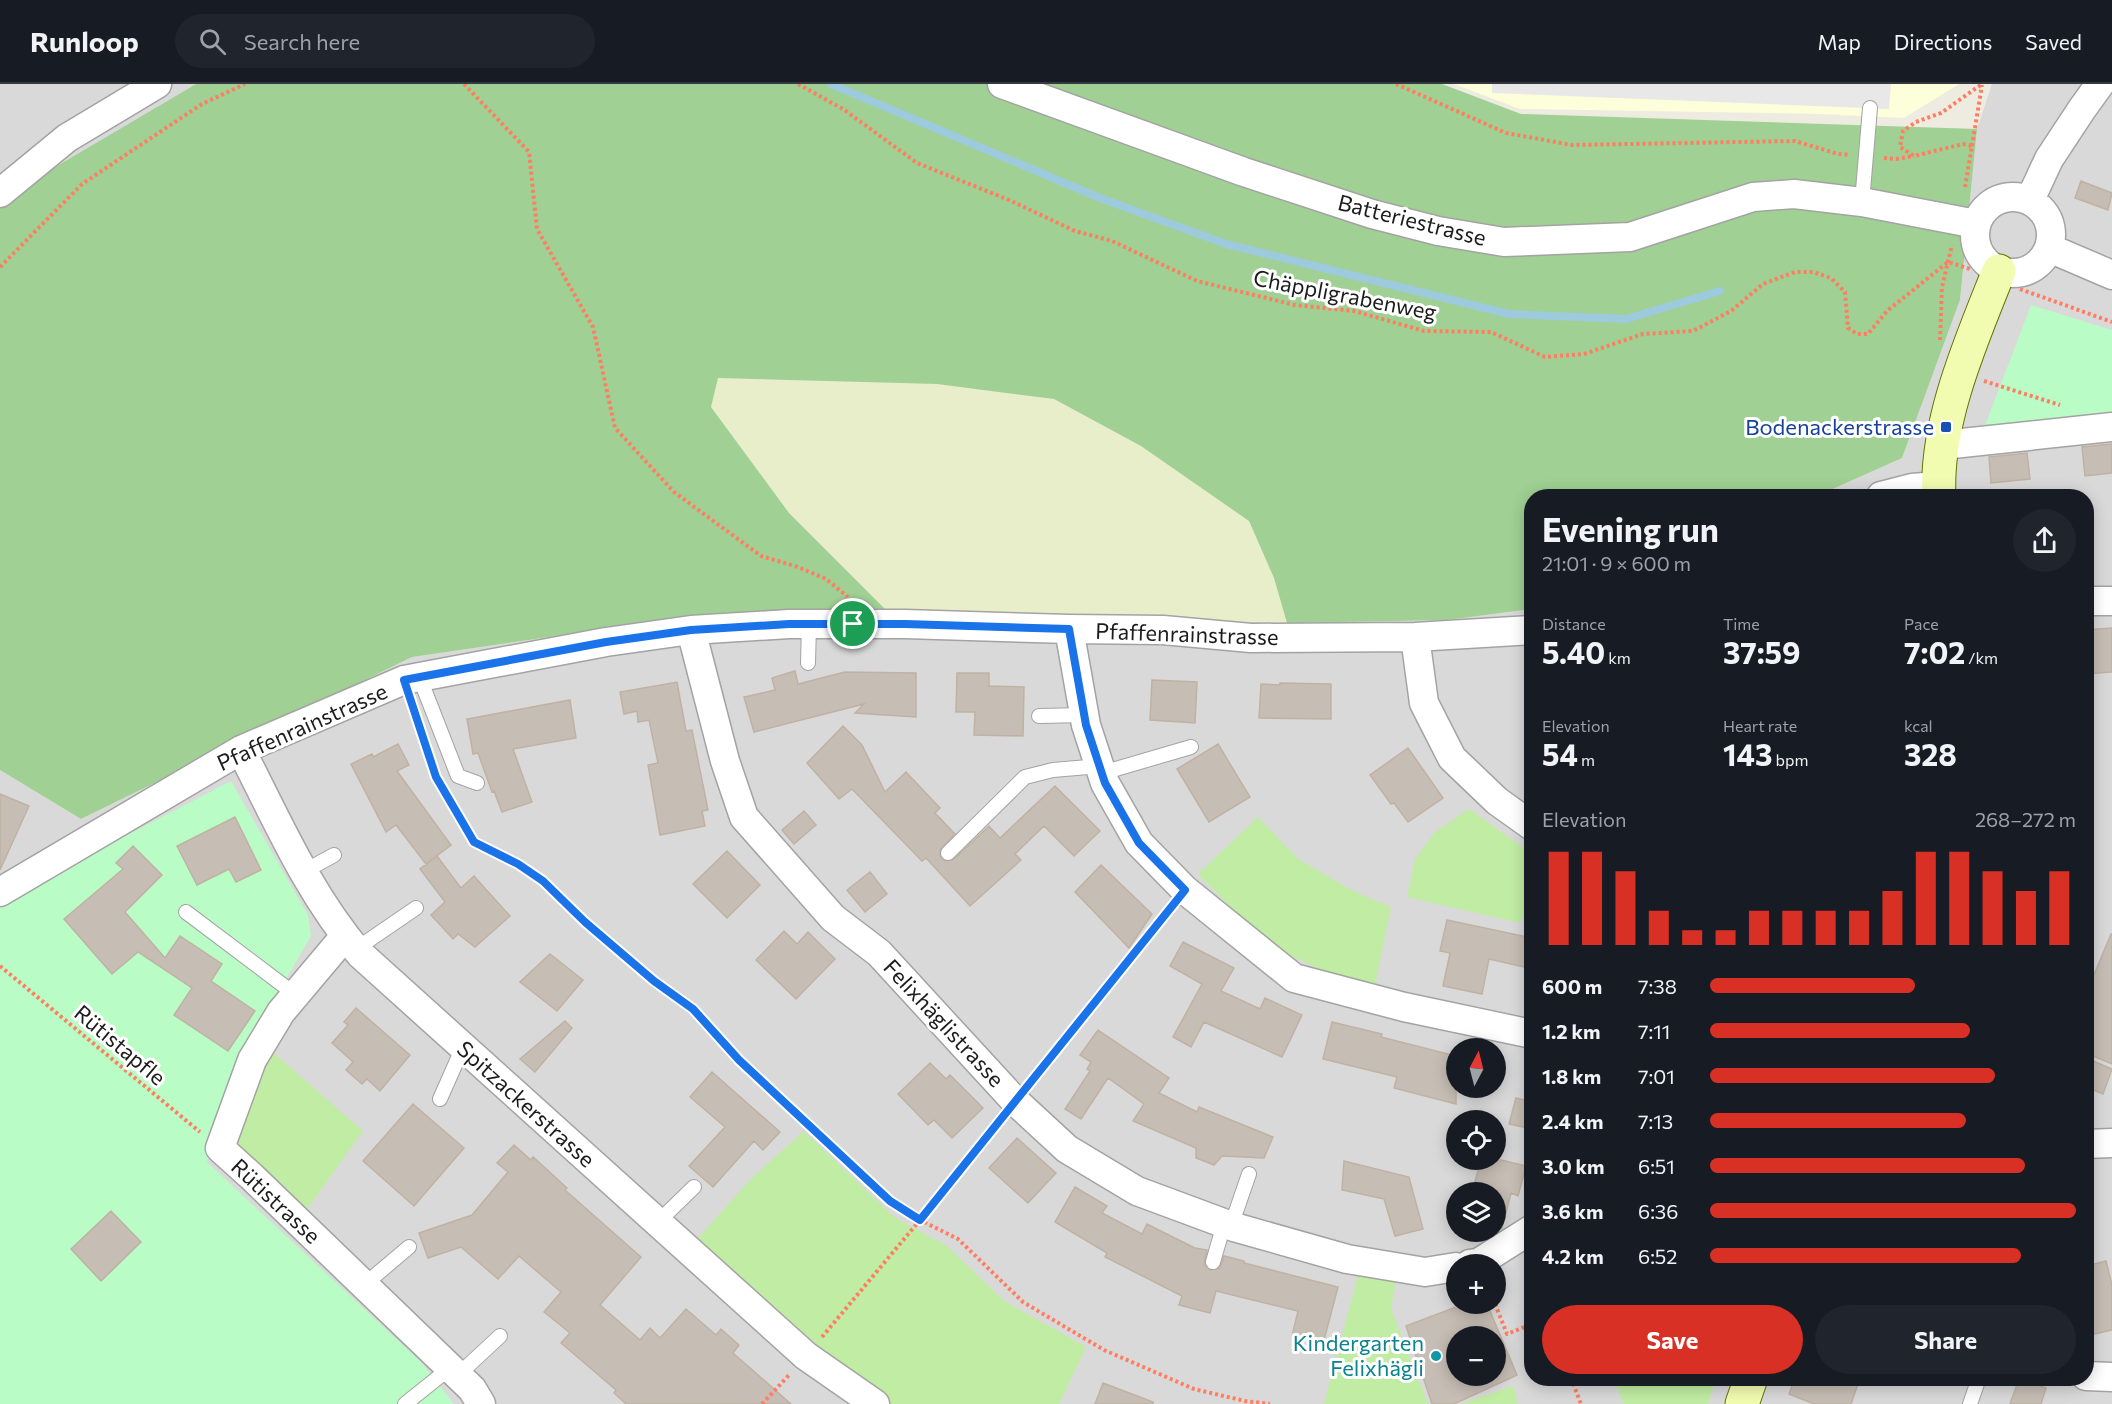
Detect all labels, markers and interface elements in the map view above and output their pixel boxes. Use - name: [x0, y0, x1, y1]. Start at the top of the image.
- search box: [175, 14, 595, 68]
- text: Runloop: [30, 24, 139, 58]
- icon: search: [196, 25, 229, 58]
- text: Search here: [244, 28, 360, 55]
- text: Map: [1818, 29, 1861, 54]
- text: Directions: [1894, 29, 1992, 54]
- text: Saved: [2025, 29, 2082, 54]
- street label: Batteriestrasse: [1335, 188, 1489, 251]
- street label: Chäppligrabenweg: [1251, 264, 1439, 326]
- place label: Bodenackerstrasse: [1745, 413, 1934, 440]
- marker: Bodenackerstrasse: [1939, 420, 1953, 434]
- text: Evening run: [1542, 508, 1719, 549]
- button: share: [2013, 509, 2076, 572]
- text: 21:01 · 9 × 600 m: [1542, 551, 1691, 575]
- pin: [827, 598, 878, 649]
- icon: arrive: [836, 607, 869, 640]
- text: Distance: [1542, 614, 1606, 633]
- text: Time: [1723, 614, 1760, 633]
- text: Pace: [1904, 614, 1939, 633]
- street label: Pfaffenrainstrasse: [1095, 617, 1279, 650]
- text: 5.40: [1542, 633, 1605, 670]
- text: 37:59: [1723, 633, 1801, 670]
- text: 7:02: [1904, 633, 1965, 670]
- text: km: [1605, 648, 1631, 667]
- text: /km: [1965, 648, 1998, 667]
- street label: Pfaffenrainstrasse: [213, 677, 391, 776]
- text: Elevation: [1542, 716, 1610, 735]
- text: Heart rate: [1723, 716, 1797, 735]
- text: kcal: [1904, 716, 1933, 735]
- text: 54: [1542, 735, 1578, 772]
- text: 143: [1723, 735, 1772, 772]
- text: 328: [1904, 735, 1957, 772]
- text: m: [1578, 750, 1595, 769]
- text: bpm: [1772, 750, 1808, 769]
- text: Elevation: [1542, 807, 1627, 831]
- text: 268–272 m: [1975, 807, 2076, 831]
- street label: Felixhäglistrasse: [878, 953, 1010, 1092]
- text: 600 m: [1542, 974, 1602, 998]
- text: 7:38: [1638, 974, 1677, 998]
- street label: Rütistapfle: [69, 999, 171, 1091]
- text: 1.2 km: [1542, 1019, 1600, 1043]
- text: 7:11: [1638, 1019, 1670, 1043]
- street label: Spitzackerstrasse: [452, 1035, 601, 1173]
- north arrow: [1446, 1038, 1506, 1098]
- map controls: [1446, 1038, 1506, 1386]
- text: 1.8 km: [1542, 1064, 1601, 1088]
- text: 7:01: [1638, 1064, 1675, 1088]
- text: 2.4 km: [1542, 1109, 1604, 1133]
- text: 7:13: [1638, 1109, 1673, 1133]
- button: locate: [1446, 1110, 1506, 1170]
- street label: Rütistrasse: [226, 1152, 327, 1249]
- text: 3.0 km: [1542, 1154, 1604, 1178]
- text: 6:51: [1638, 1154, 1675, 1178]
- button: layers: [1446, 1182, 1506, 1242]
- text: 3.6 km: [1542, 1199, 1603, 1223]
- text: 6:36: [1638, 1199, 1678, 1223]
- text: 4.2 km: [1542, 1244, 1604, 1268]
- text: 6:52: [1638, 1244, 1677, 1268]
- button: +: [1446, 1254, 1506, 1314]
- button: Save: [1542, 1305, 1803, 1374]
- button: Share: [1815, 1305, 2076, 1374]
- button: −: [1446, 1326, 1506, 1386]
- place label: Kindergarten Felixhägli: [1293, 1329, 1424, 1381]
- marker: Kindergarten Felixhägli: [1429, 1349, 1443, 1363]

